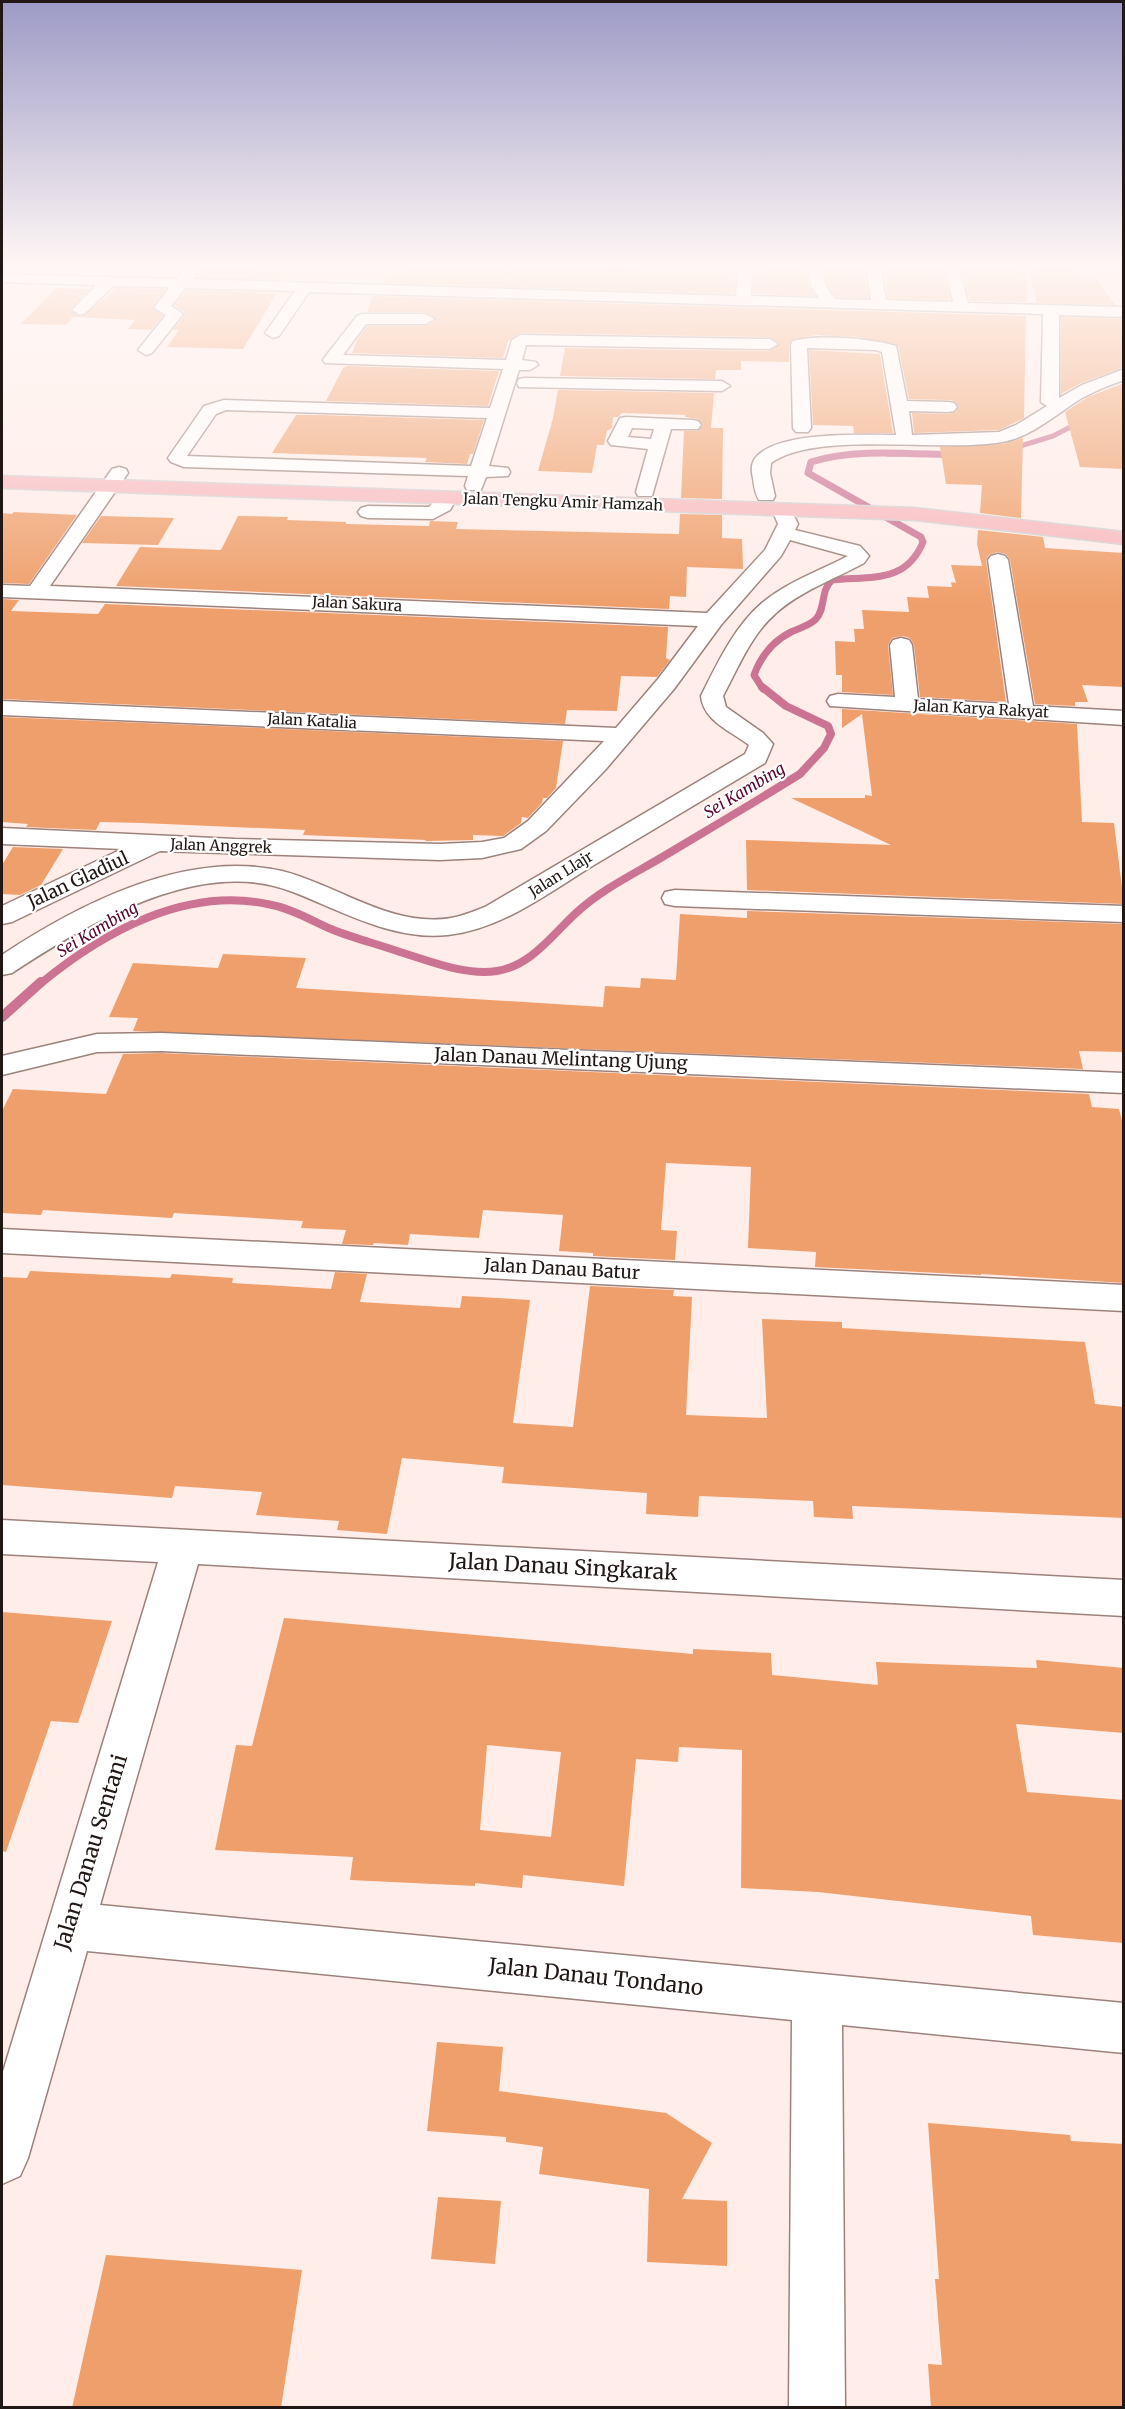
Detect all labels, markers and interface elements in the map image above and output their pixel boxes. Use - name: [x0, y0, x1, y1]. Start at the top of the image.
- street label: Jalan Tengku Amir Hamzah: [462, 488, 663, 514]
- street label: Jalan Sakura: [311, 592, 403, 615]
- street label: Jalan Karya Rakyat: [912, 695, 1049, 722]
- street label: Jalan Katalia: [266, 709, 357, 732]
- water label: Sei Kambing: [700, 758, 788, 822]
- street label: Jalan Anggrek: [169, 834, 273, 857]
- street label: Jalan Gladiul: [23, 846, 132, 913]
- street label: Jalan Llajr: [524, 846, 597, 901]
- water label: Sei Kambing: [53, 897, 141, 961]
- street label: Jalan Danau Melintang Ujung: [433, 1043, 688, 1074]
- street label: Jalan Danau Batur: [483, 1253, 640, 1284]
- street label: Jalan Danau Singkarak: [447, 1547, 679, 1586]
- street label: Jalan Danau Sentani: [48, 1751, 133, 1954]
- street label: Jalan Danau Tondano: [486, 1952, 705, 2001]

